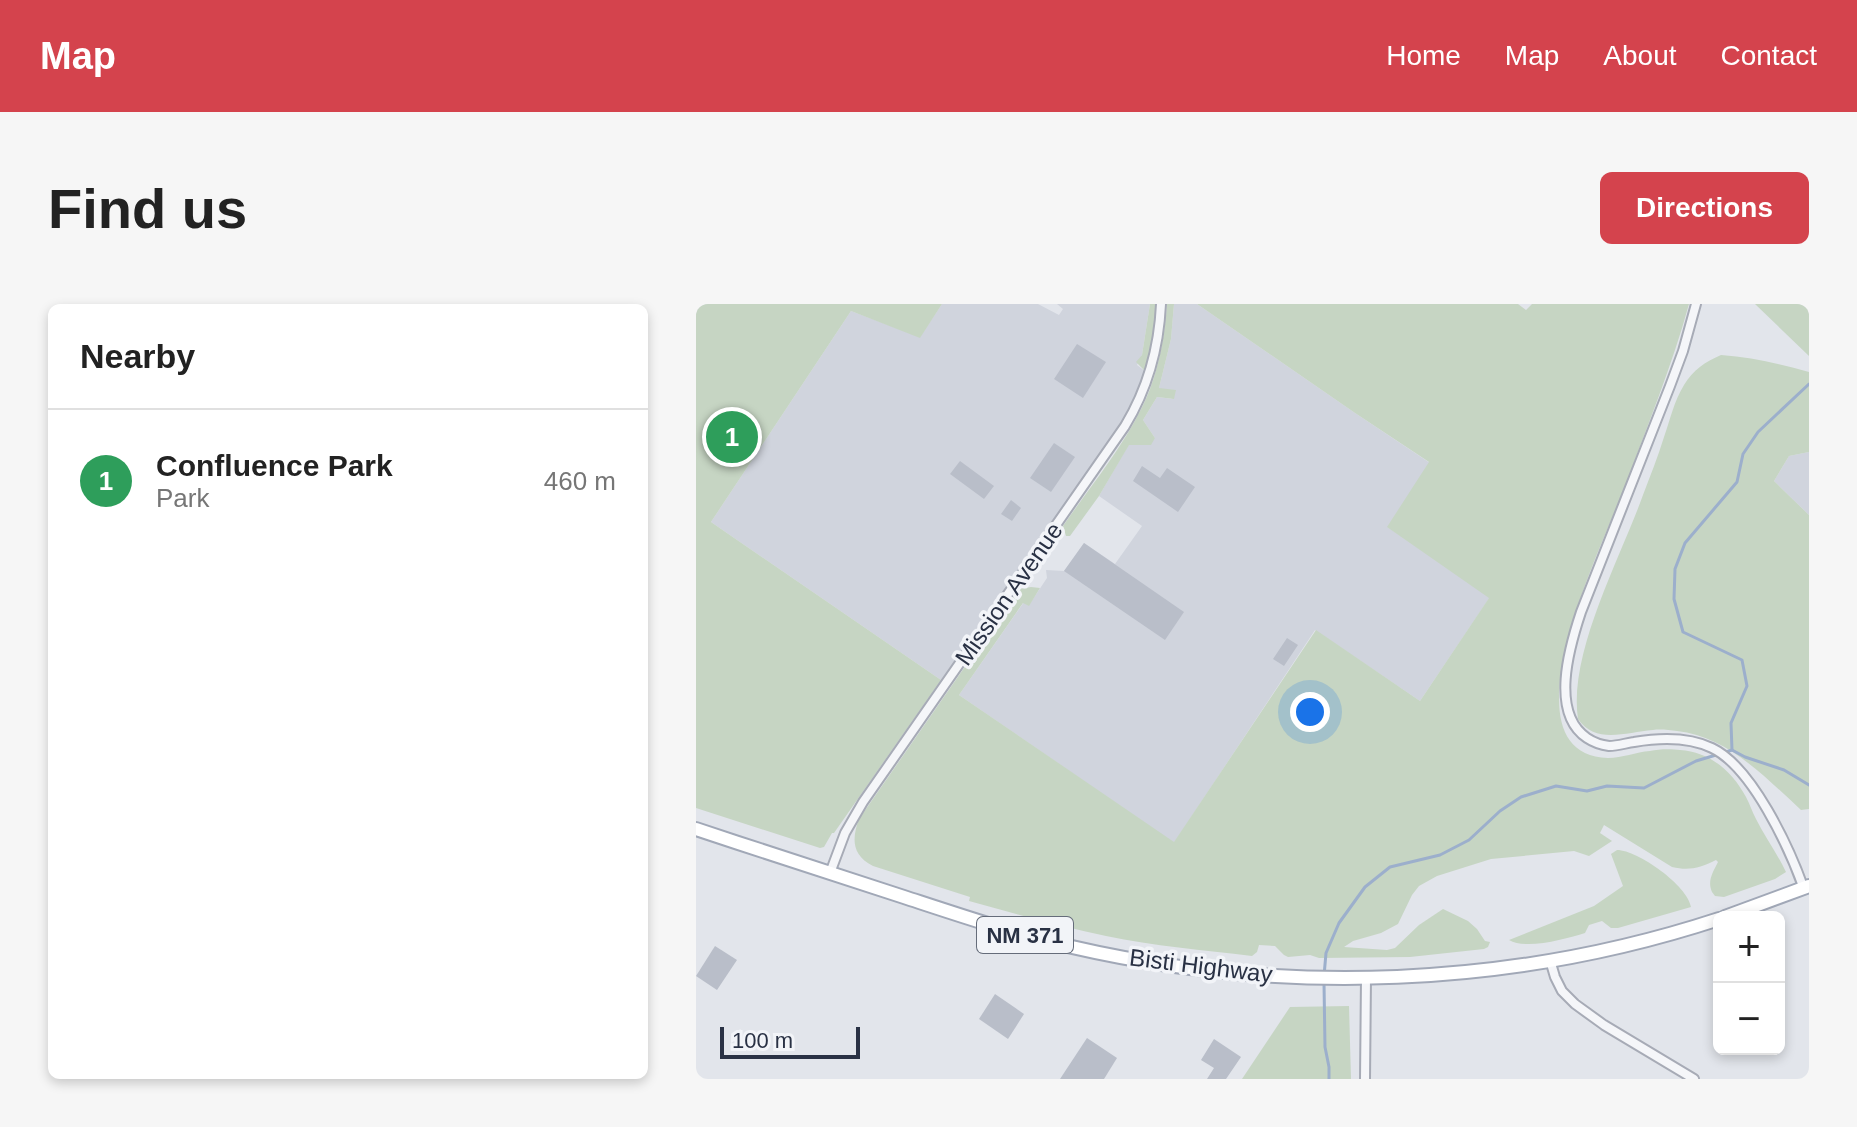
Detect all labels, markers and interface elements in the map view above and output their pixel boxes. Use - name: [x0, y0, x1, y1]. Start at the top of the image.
- text: Map: [40, 35, 116, 77]
- text: Home: [1386, 40, 1461, 71]
- text: Map: [1505, 40, 1559, 71]
- text: About: [1603, 40, 1677, 71]
- text: Contact: [1721, 40, 1817, 71]
- button: Directions: [1600, 172, 1809, 244]
- text: Find us: [48, 177, 247, 240]
- text: Nearby: [80, 337, 195, 375]
- pin: 1: [706, 407, 758, 467]
- text: Confluence Park: [156, 449, 393, 482]
- text: 1: [99, 466, 113, 496]
- text: 460 m: [544, 466, 616, 496]
- text: Park: [156, 483, 209, 513]
- street label: Mission Avenue: [949, 517, 1068, 670]
- your location: [1290, 692, 1330, 732]
- map controls: [1713, 911, 1785, 1055]
- button: +: [1713, 911, 1785, 983]
- road number: NM 371: [977, 917, 1073, 953]
- street label: Bisti Highway: [1128, 943, 1274, 988]
- button: −: [1713, 983, 1785, 1055]
- scale bar: [720, 1023, 860, 1059]
- text: 100 m: [732, 1028, 793, 1053]

